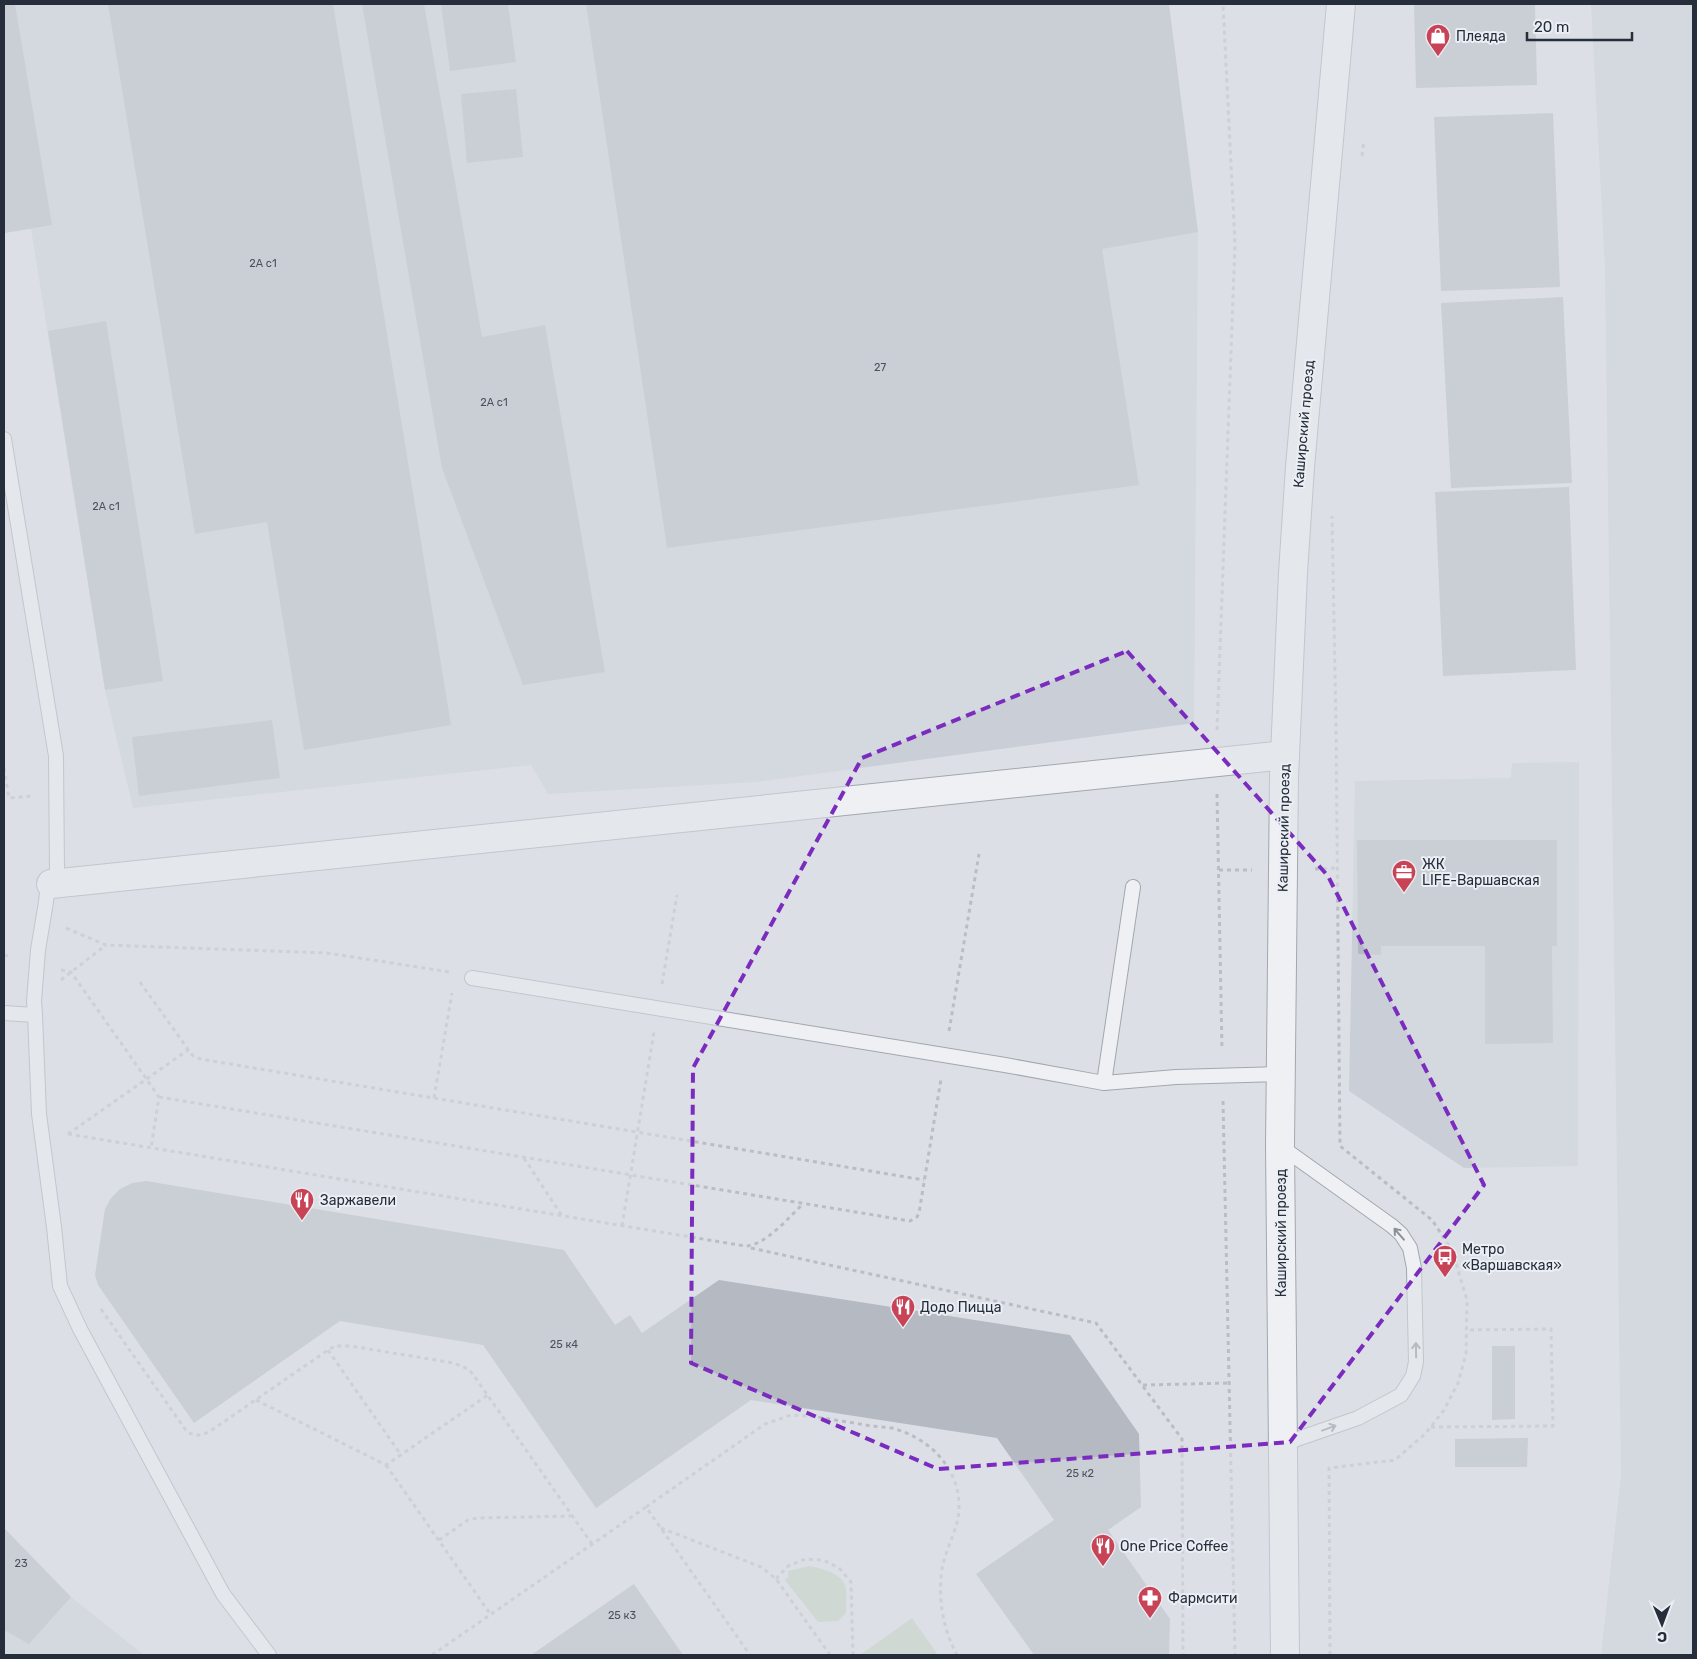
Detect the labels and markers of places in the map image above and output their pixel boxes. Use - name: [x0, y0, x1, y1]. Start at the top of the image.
- shop icon: Плеяда: [1425, 23, 1451, 57]
- place label: Плеяда: [1456, 28, 1506, 45]
- place label: ЖК LIFE-Варшавская: [1422, 856, 1540, 889]
- office icon: ЖК LIFE-Варшавская: [1391, 859, 1417, 893]
- restaurant icon: Заржавели: [289, 1187, 315, 1221]
- place label: Заржавели: [320, 1192, 396, 1209]
- place label: Метро «Варшавская»: [1462, 1241, 1562, 1274]
- bus stop icon: Метро «Варшавская»: [1432, 1244, 1458, 1278]
- restaurant icon: Додо Пицца: [890, 1294, 916, 1328]
- place label: Додо Пицца: [920, 1299, 1001, 1316]
- restaurant icon: One Price Coffee: [1090, 1533, 1116, 1567]
- place label: One Price Coffee: [1120, 1538, 1229, 1555]
- pharmacy icon: Фармсити: [1137, 1585, 1163, 1619]
- place label: Фармсити: [1168, 1590, 1238, 1607]

